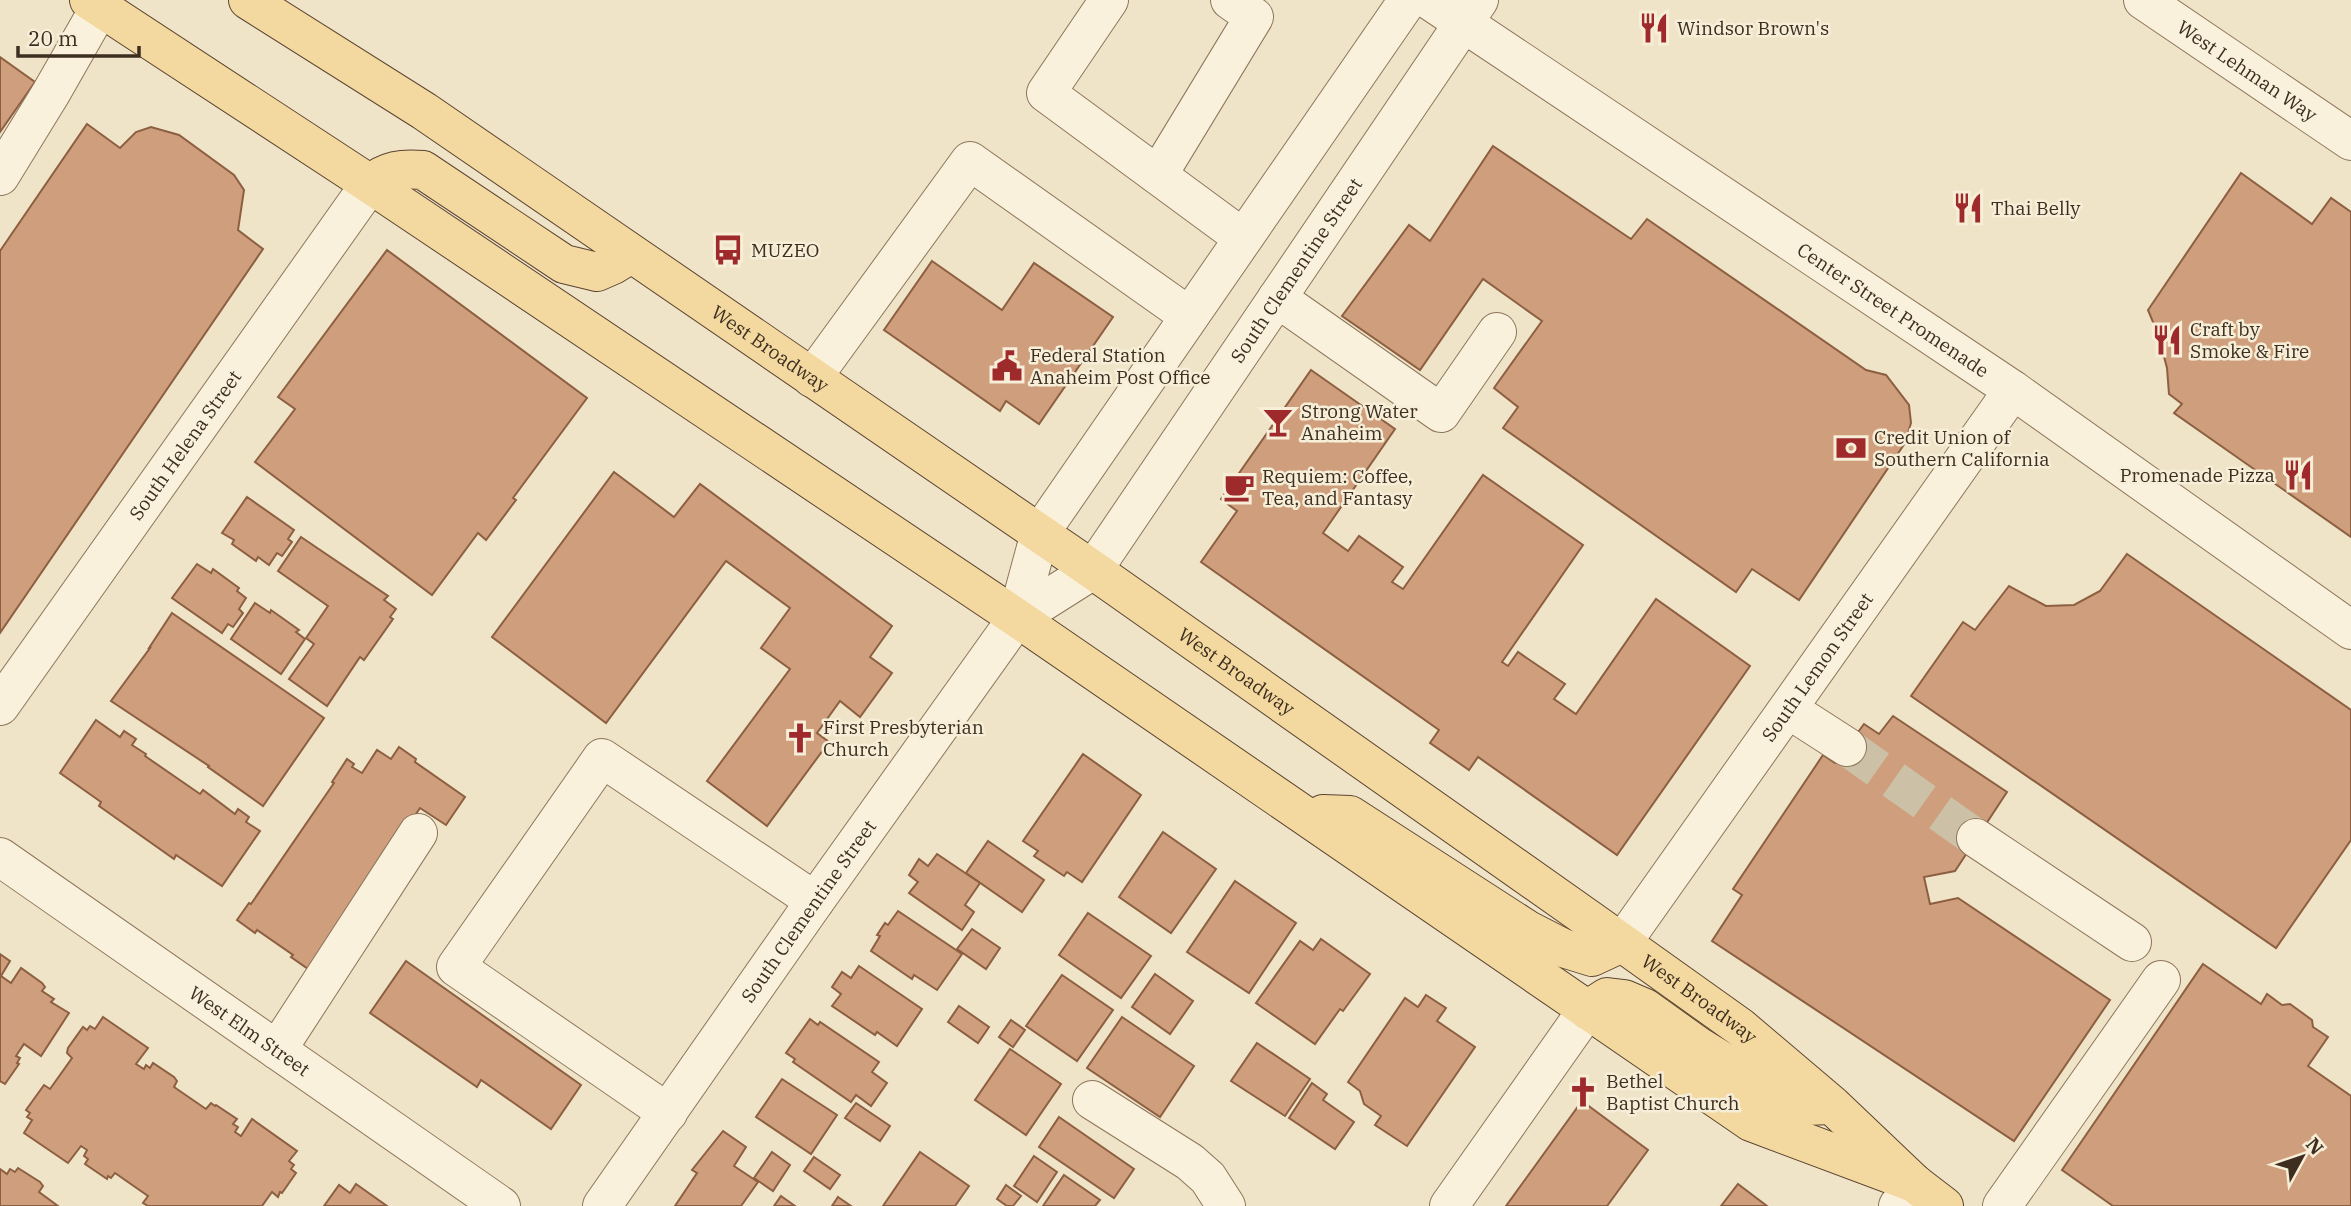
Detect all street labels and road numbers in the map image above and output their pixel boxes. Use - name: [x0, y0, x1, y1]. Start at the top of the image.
- street label: West Lehman Way: [2173, 15, 2323, 127]
- street label: South Clementine Street: [1225, 173, 1367, 367]
- street label: Center Street Promenade: [1793, 237, 1993, 382]
- street label: West Broadway: [707, 300, 834, 398]
- street label: South Helena Street: [124, 365, 246, 525]
- street label: South Lemon Street: [1756, 588, 1878, 746]
- street label: West Broadway: [1174, 622, 1300, 721]
- street label: South Clementine Street: [736, 815, 881, 1007]
- street label: West Broadway: [1637, 949, 1763, 1049]
- street label: West Elm Street: [184, 980, 315, 1081]

